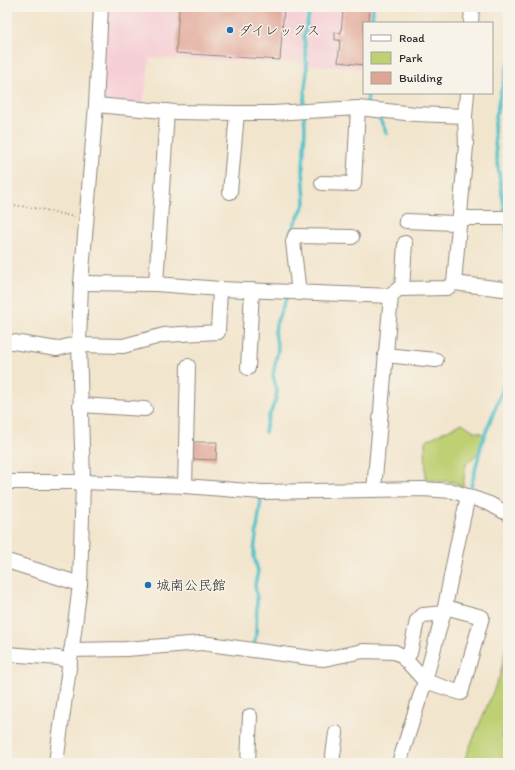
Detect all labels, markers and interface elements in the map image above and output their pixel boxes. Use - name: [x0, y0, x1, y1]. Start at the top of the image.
- place label: ダイレックス: [238, 22, 320, 39]
- legend: [363, 22, 493, 94]
- marker: ダイレックス: [225, 25, 235, 35]
- text: Road: [399, 31, 425, 45]
- text: Park: [399, 51, 423, 65]
- text: Building: [399, 71, 443, 85]
- place label: 城南公民館: [156, 577, 226, 594]
- marker: 城南公民館: [143, 580, 153, 590]

